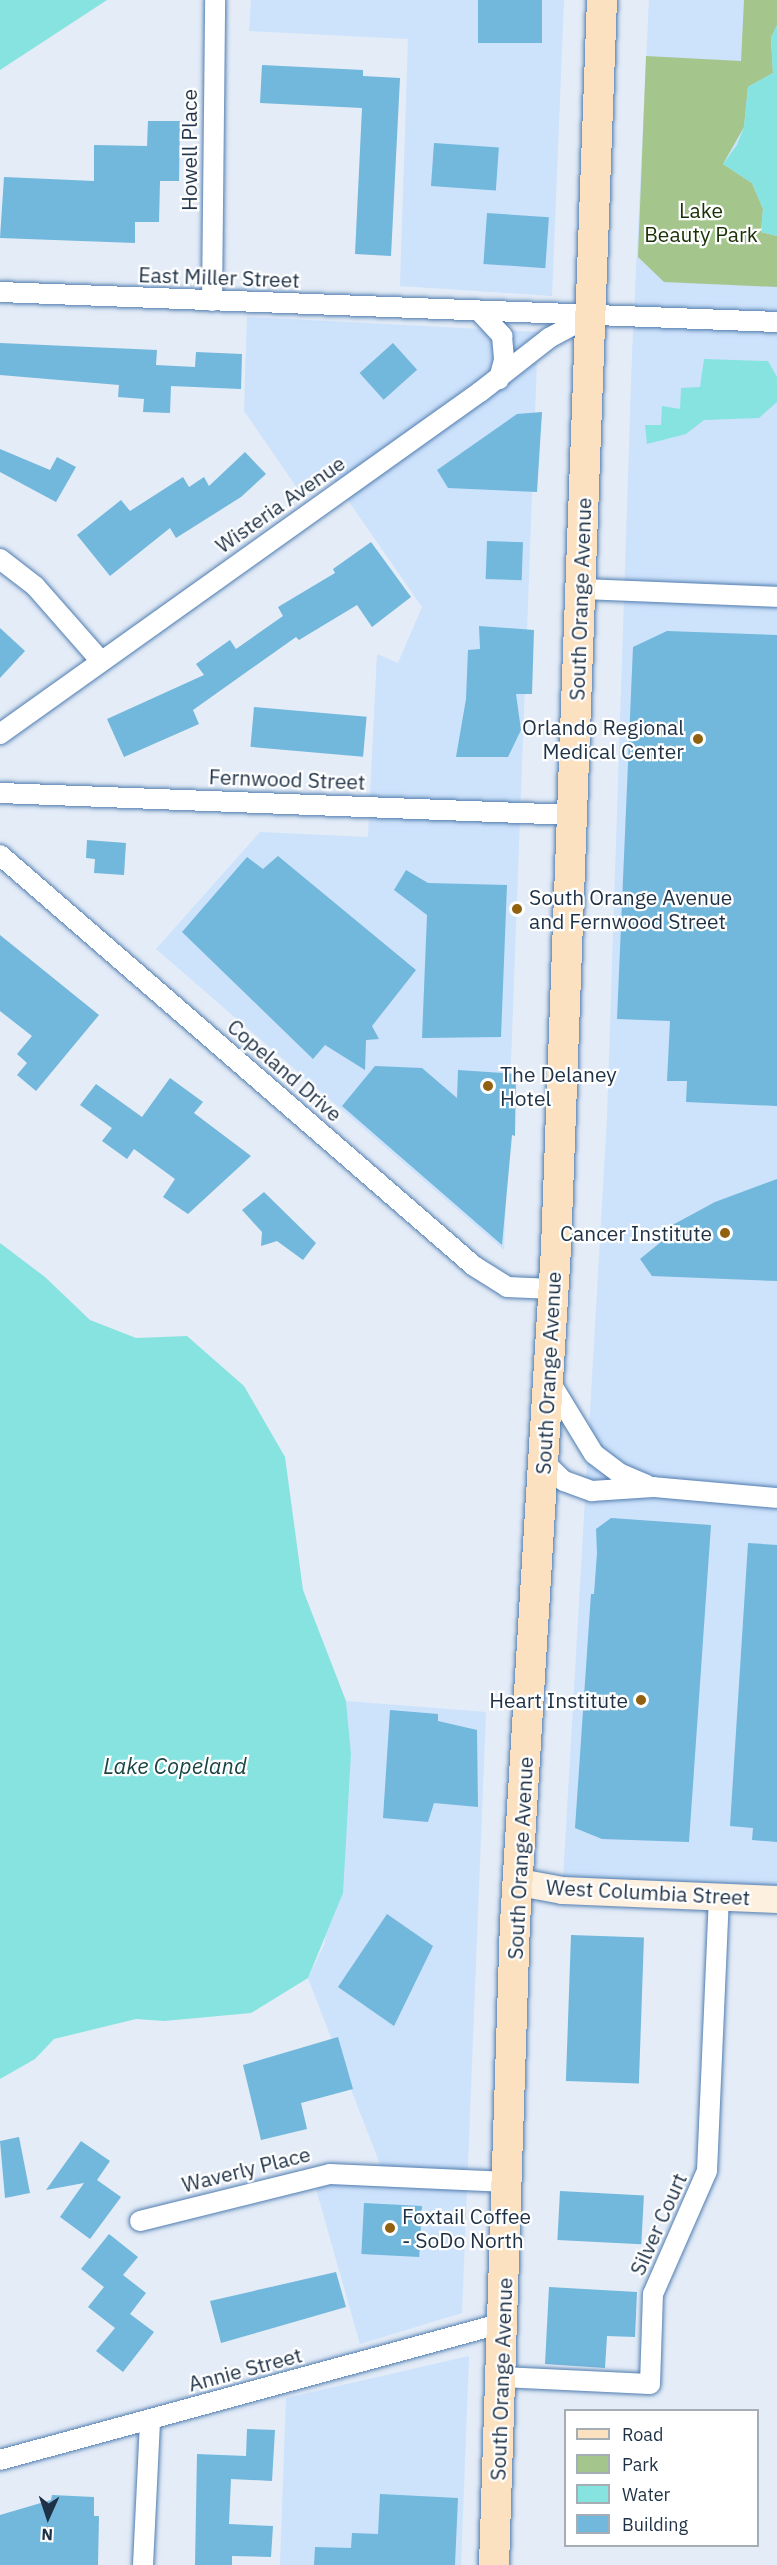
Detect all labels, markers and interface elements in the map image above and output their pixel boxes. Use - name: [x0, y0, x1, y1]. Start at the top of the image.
- street label: Howell Place: [176, 89, 202, 211]
- park label: Lake Beauty Park: [644, 197, 758, 247]
- street label: East Miller Street: [138, 262, 300, 292]
- street label: Wisteria Avenue: [210, 450, 350, 558]
- street label: South Orange Avenue: [564, 497, 596, 701]
- place label: Orlando Regional Medical Center: [522, 714, 684, 764]
- marker: Orlando Regional Medical Center: [689, 730, 707, 748]
- street label: Fernwood Street: [208, 764, 366, 794]
- place label: South Orange Avenue and Fernwood Street: [529, 884, 732, 934]
- marker: South Orange Avenue and Fernwood Street: [510, 902, 524, 916]
- street label: Copeland Drive: [223, 1014, 347, 1126]
- place label: The Delaney Hotel: [500, 1061, 617, 1111]
- marker: The Delaney Hotel: [481, 1079, 495, 1093]
- place label: Cancer Institute: [560, 1220, 712, 1246]
- marker: Cancer Institute: [716, 1224, 734, 1242]
- street label: South Orange Avenue: [530, 1271, 566, 1475]
- place label: Heart Institute: [489, 1687, 628, 1713]
- marker: Heart Institute: [632, 1691, 650, 1709]
- water label: Lake Copeland: [103, 1753, 247, 1779]
- street label: South Orange Avenue: [502, 1756, 538, 1960]
- street label: West Columbia Street: [545, 1874, 751, 1910]
- street label: Waverly Place: [179, 2141, 313, 2197]
- street label: Silver Court: [624, 2169, 692, 2279]
- place label: Foxtail Coffee - SoDo North: [402, 2203, 531, 2253]
- marker: Foxtail Coffee - SoDo North: [383, 2221, 397, 2235]
- street label: South Orange Avenue: [485, 2277, 517, 2481]
- street label: Annie Street: [185, 2342, 305, 2396]
- legend: [564, 2409, 759, 2547]
- text: Road: [622, 2423, 663, 2446]
- text: Park: [622, 2453, 658, 2476]
- text: Water: [622, 2483, 670, 2506]
- north arrow: [18, 2487, 78, 2547]
- text: Building: [622, 2513, 688, 2536]
- text: N: [41, 2525, 53, 2545]

